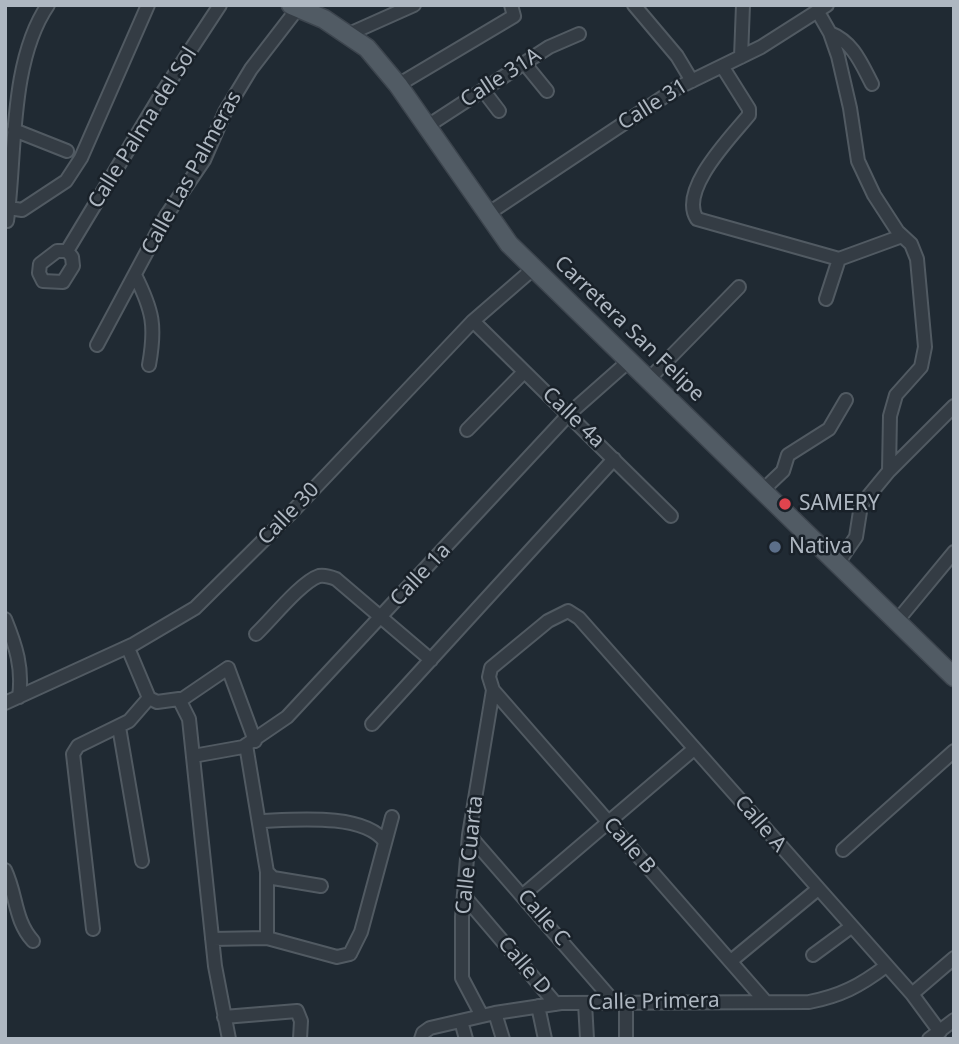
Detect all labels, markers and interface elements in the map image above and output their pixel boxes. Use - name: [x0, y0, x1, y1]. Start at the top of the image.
- street label: Calle Palma del Sol: [83, 43, 203, 213]
- street label: Calle 31A: [456, 43, 546, 113]
- street label: Calle 31: [614, 74, 692, 136]
- street label: Calle Las Palmeras: [137, 87, 247, 259]
- street label: Carretera San Felipe: [549, 251, 709, 407]
- street label: Calle 4a: [537, 382, 609, 454]
- street label: Calle 30: [253, 477, 325, 551]
- place label: SAMERY: [799, 491, 880, 517]
- marker: SAMERY: [777, 496, 793, 512]
- place label: Nativa: [789, 534, 852, 560]
- street label: Calle 1a: [386, 538, 456, 612]
- marker: Nativa: [767, 539, 783, 555]
- street label: Calle A: [729, 791, 791, 857]
- street label: Calle Cuarta: [451, 794, 489, 916]
- street label: Calle B: [598, 813, 660, 879]
- street label: Calle C: [512, 885, 574, 951]
- street label: Calle D: [492, 932, 556, 1000]
- street label: Calle Primera: [588, 988, 720, 1016]

